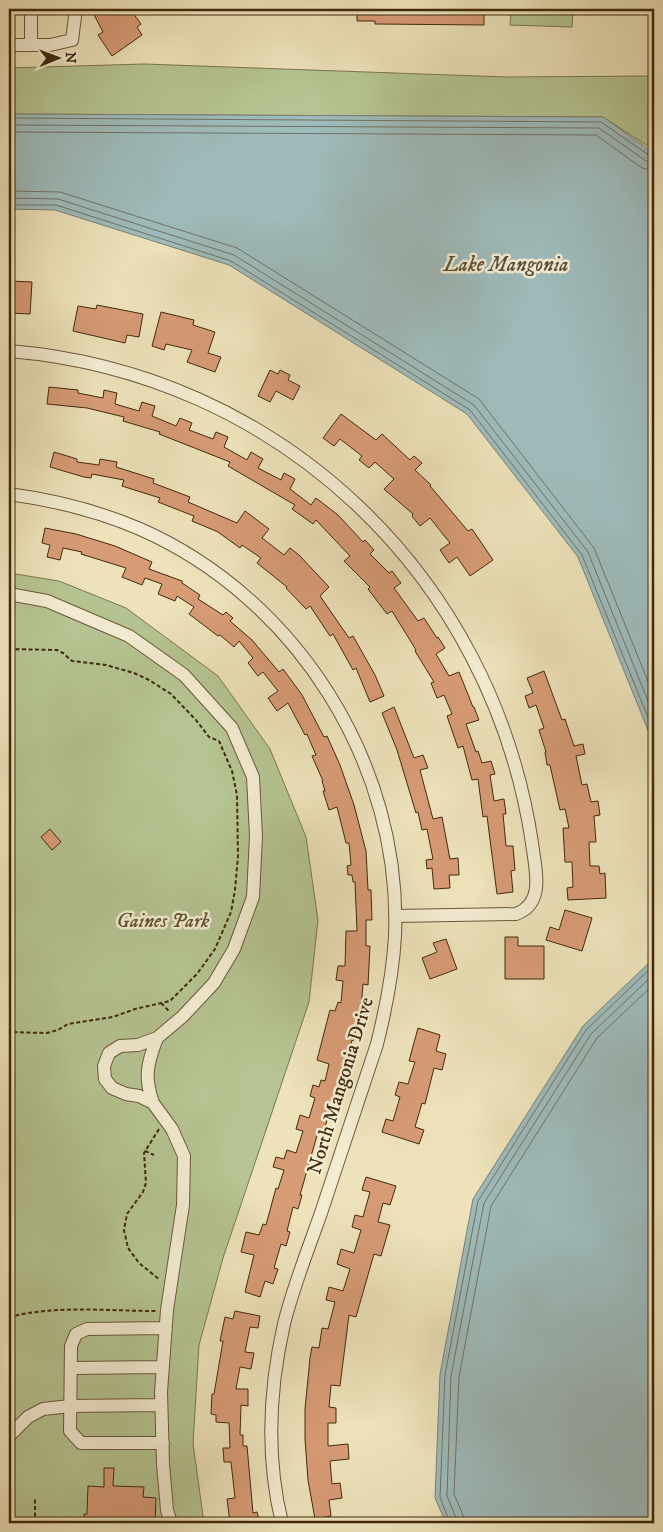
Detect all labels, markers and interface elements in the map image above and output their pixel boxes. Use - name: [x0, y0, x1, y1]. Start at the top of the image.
- north arrow: [32, 32, 82, 82]
- text: N: [61, 52, 79, 64]
- water label: Lake Mangonia: [443, 252, 568, 278]
- park label: Gaines Park: [117, 909, 210, 934]
- street label: North Mangonia Drive: [302, 994, 380, 1178]

